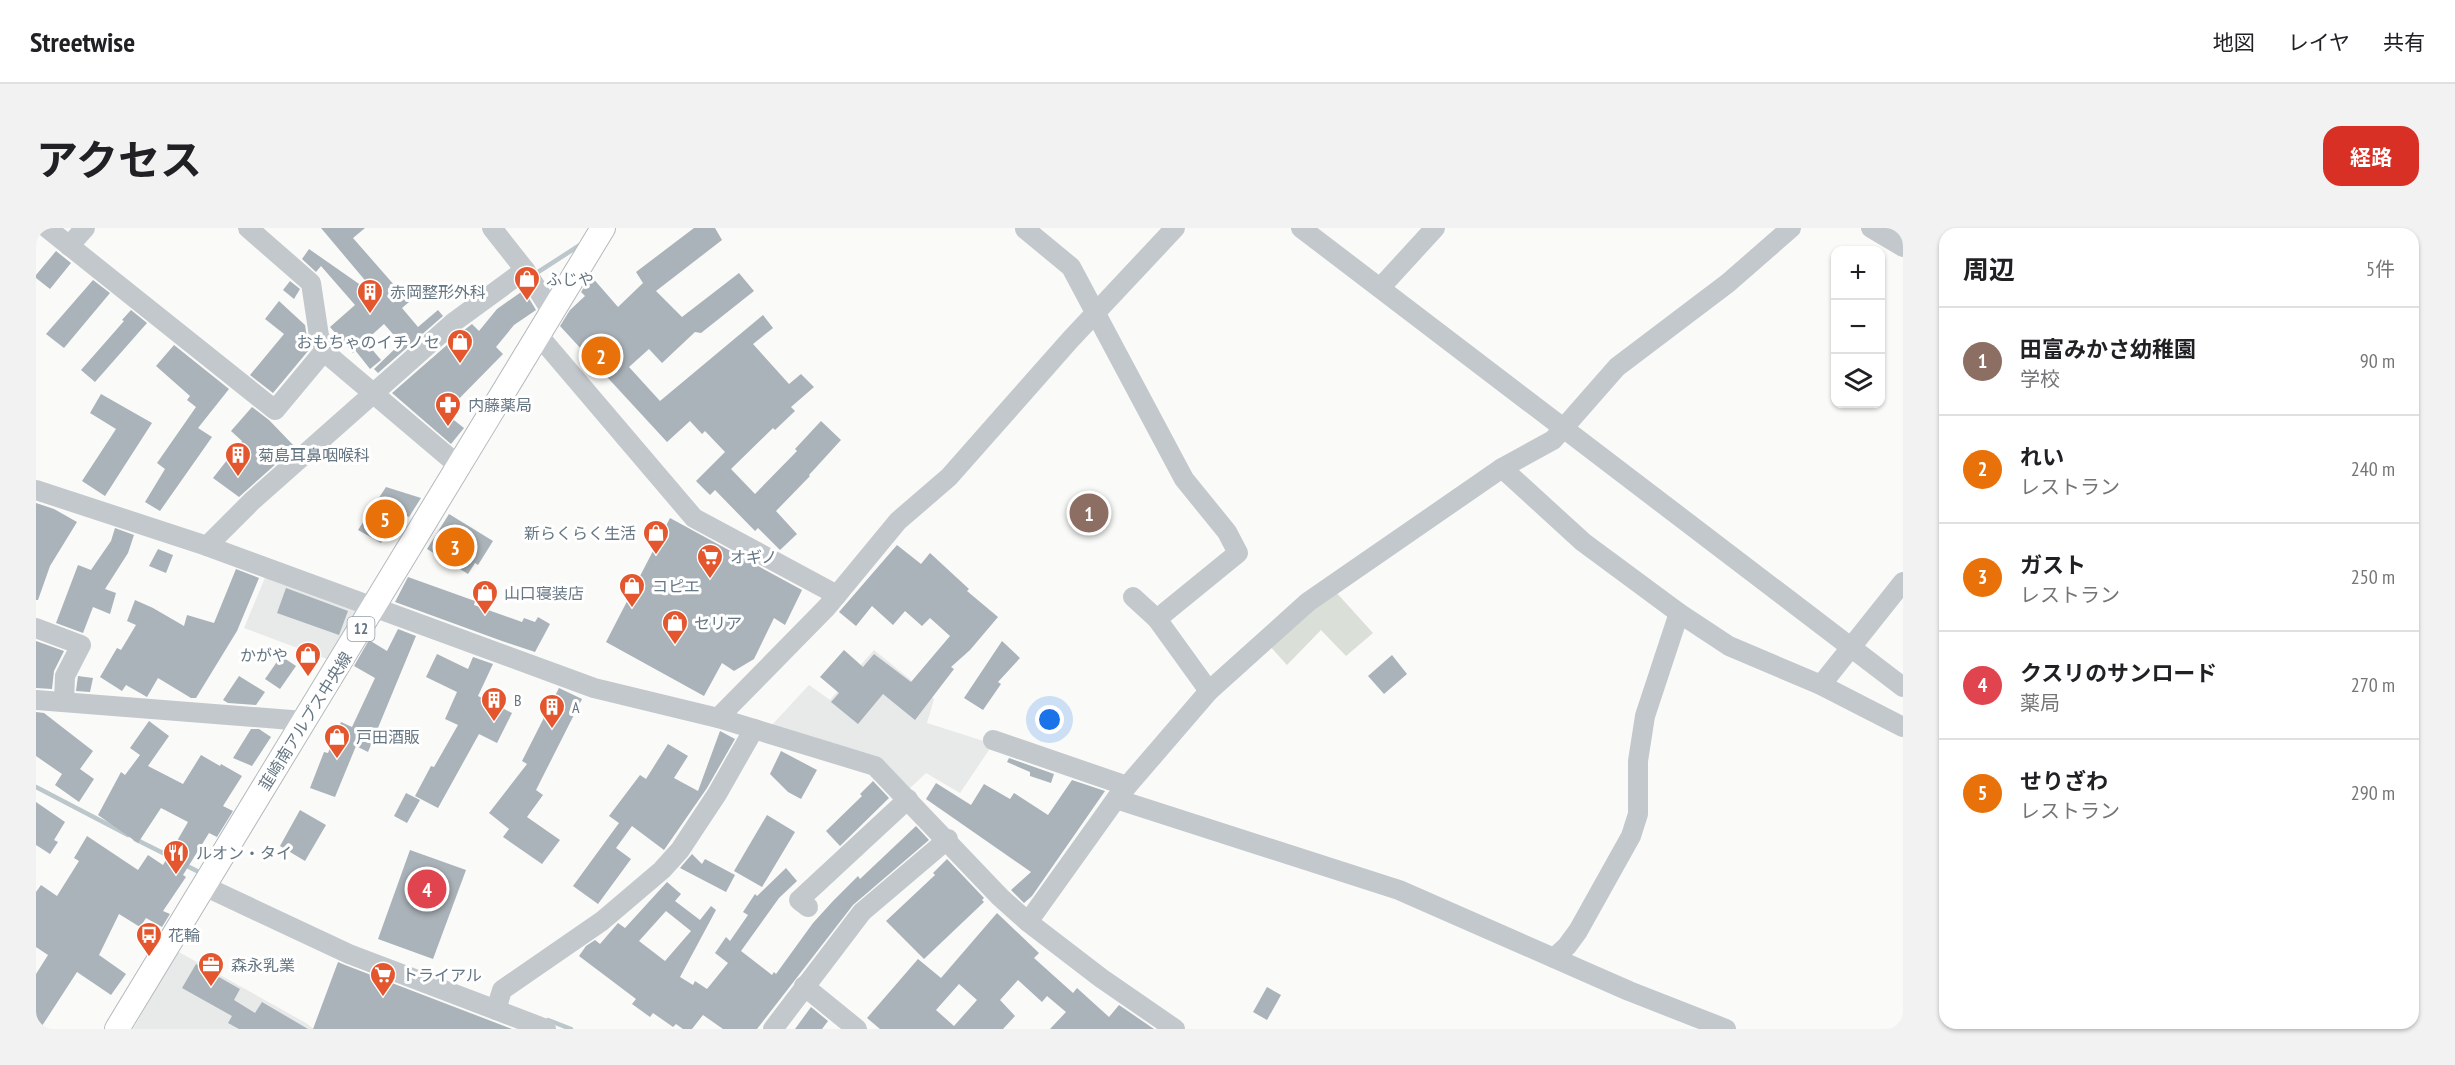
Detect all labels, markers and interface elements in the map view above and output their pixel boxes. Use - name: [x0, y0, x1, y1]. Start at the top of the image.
- text: Streetwise: [30, 23, 135, 60]
- text: 地図: [2213, 29, 2255, 56]
- text: レイヤ: [2288, 29, 2350, 56]
- text: 共有: [2383, 29, 2425, 56]
- button: 経路: [2323, 126, 2419, 186]
- text: アクセス: [36, 132, 202, 187]
- map controls: [1831, 246, 1885, 408]
- button: +: [1831, 246, 1885, 300]
- text: 周辺: [1963, 253, 2015, 286]
- text: 5件: [2366, 256, 2395, 282]
- shop icon: ふじや: [512, 264, 542, 302]
- place label: ふじや: [546, 269, 594, 289]
- building icon: 赤岡整形外科: [355, 277, 385, 315]
- place label: 赤岡整形外科: [390, 282, 486, 302]
- button: −: [1831, 300, 1885, 354]
- shop icon: おもちゃのイチノセ: [445, 327, 475, 365]
- place label: おもちゃのイチノセ: [296, 332, 440, 352]
- pin: 2: [582, 334, 620, 378]
- text: 田富みかさ幼稚園: [2020, 335, 2196, 363]
- text: 1: [1978, 348, 1987, 374]
- text: 90 m: [2360, 348, 2395, 374]
- button: layers: [1831, 354, 1885, 408]
- text: 学校: [2020, 366, 2060, 392]
- pharmacy icon: 内藤薬局: [433, 390, 463, 428]
- place label: 内藤薬局: [468, 395, 532, 415]
- building icon: 菊島耳鼻咽喉科: [223, 440, 253, 478]
- text: れい: [2020, 443, 2064, 471]
- place label: 菊島耳鼻咽喉科: [258, 445, 370, 465]
- text: 2: [1978, 456, 1987, 482]
- text: 240 m: [2351, 456, 2395, 482]
- text: レストラン: [2020, 474, 2120, 500]
- pin: 1: [1070, 490, 1108, 536]
- pin: 5: [366, 496, 404, 542]
- shop icon: 新らくらく生活: [641, 518, 671, 556]
- place label: 新らくらく生活: [524, 523, 636, 543]
- pin: 3: [436, 524, 474, 570]
- supermarket icon: オギノ: [695, 542, 725, 580]
- place label: オギノ: [730, 547, 777, 567]
- text: ガスト: [2020, 551, 2086, 579]
- text: 3: [1978, 564, 1987, 590]
- text: 250 m: [2351, 564, 2395, 590]
- shop icon: コピエ: [617, 571, 647, 609]
- place label: コピエ: [652, 576, 700, 596]
- shop icon: 山口寝装店: [470, 578, 500, 616]
- text: レストラン: [2020, 582, 2120, 608]
- place label: 山口寝装店: [504, 583, 584, 603]
- shop icon: セリア: [660, 608, 690, 646]
- place label: セリア: [694, 613, 742, 633]
- road number: 12: [348, 617, 374, 641]
- shop icon: かがや: [293, 640, 323, 678]
- place label: かがや: [240, 645, 288, 665]
- street label: 韮崎南アルプス中央線: [254, 648, 356, 794]
- text: クスリのサンロード: [2020, 659, 2217, 687]
- text: 4: [1978, 672, 1987, 698]
- text: 270 m: [2351, 672, 2395, 698]
- building icon: B: [479, 685, 509, 723]
- place label: B: [514, 690, 522, 710]
- text: 薬局: [2020, 690, 2060, 716]
- building icon: A: [537, 692, 567, 730]
- place label: A: [572, 697, 580, 717]
- your location: [1035, 705, 1064, 734]
- shop icon: 戸田酒販: [322, 722, 352, 760]
- place label: 戸田酒販: [356, 727, 420, 747]
- text: せりざわ: [2020, 767, 2108, 795]
- text: 5: [1978, 780, 1987, 806]
- text: 290 m: [2351, 780, 2395, 806]
- text: レストラン: [2020, 798, 2120, 824]
- restaurant icon: ルオン・タイ: [161, 838, 191, 876]
- place label: ルオン・タイ: [196, 843, 292, 863]
- pin: 4: [408, 866, 446, 912]
- bus stop icon: 花輪: [134, 920, 164, 958]
- place label: 花輪: [168, 925, 200, 945]
- office icon: 森永乳業: [196, 950, 226, 988]
- place label: 森永乳業: [231, 955, 295, 975]
- supermarket icon: トライアル: [368, 960, 398, 998]
- place label: トライアル: [402, 965, 482, 985]

